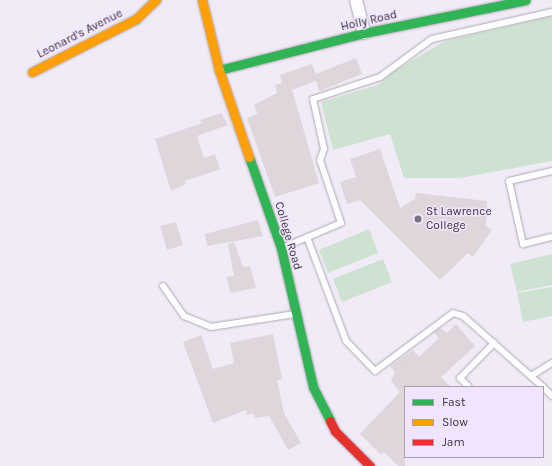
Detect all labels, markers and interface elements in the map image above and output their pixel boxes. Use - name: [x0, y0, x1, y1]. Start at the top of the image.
- street label: Leonard's Avenue: [35, 6, 125, 62]
- street label: Holly Road: [339, 8, 399, 34]
- street label: College Road: [271, 200, 305, 272]
- place label: St Lawrence College: [426, 205, 492, 233]
- marker: St Lawrence College: [413, 214, 423, 224]
- legend: [404, 386, 544, 458]
- text: Fast: [442, 395, 465, 409]
- text: Slow: [442, 415, 468, 429]
- text: Jam: [442, 435, 465, 449]

